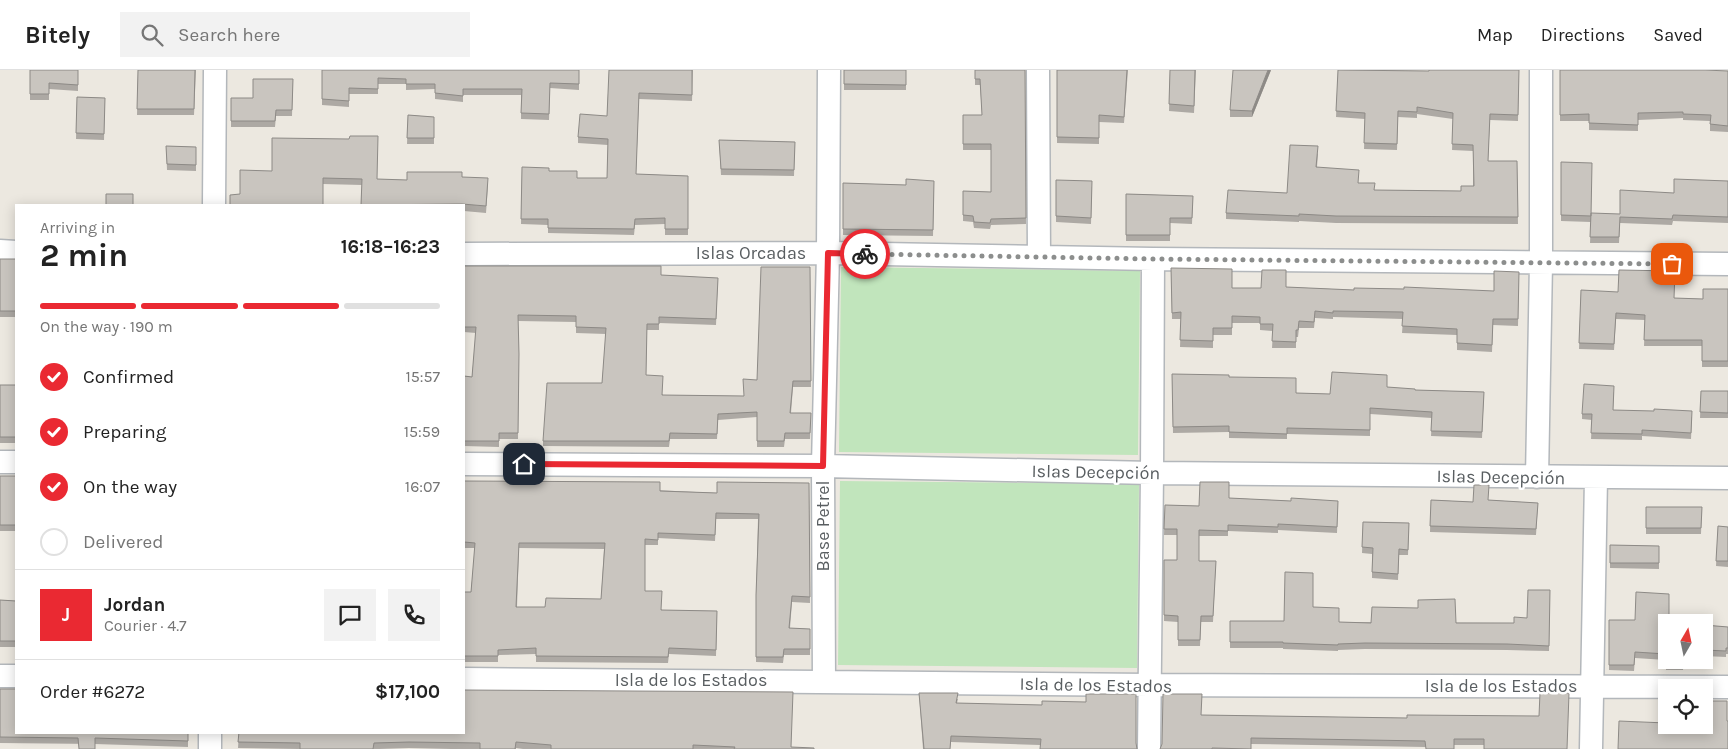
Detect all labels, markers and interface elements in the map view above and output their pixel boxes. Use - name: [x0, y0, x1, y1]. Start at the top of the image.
- search box: [120, 12, 470, 57]
- text: Bitely: [25, 21, 90, 49]
- icon: search: [138, 21, 166, 49]
- text: Search here: [178, 24, 280, 46]
- text: Map: [1477, 24, 1513, 46]
- text: Directions: [1541, 24, 1625, 46]
- text: Saved: [1653, 24, 1703, 46]
- text: Arriving in: [40, 218, 115, 237]
- courier: [840, 229, 890, 279]
- text: 16:18–16:23: [341, 236, 440, 258]
- text: 2 min: [40, 237, 128, 274]
- icon: bike: [851, 240, 879, 268]
- street label: Islas Orcadas: [696, 242, 806, 264]
- pin: [1651, 243, 1693, 285]
- icon: bag: [1658, 250, 1686, 278]
- text: On the way · 190 m: [40, 317, 173, 336]
- icon: check: [40, 363, 68, 391]
- text: Confirmed: [83, 366, 174, 388]
- text: 15:57: [405, 367, 440, 386]
- icon: check: [40, 418, 68, 446]
- text: Preparing: [83, 421, 166, 443]
- text: 15:59: [404, 422, 440, 441]
- pin: [503, 443, 545, 485]
- icon: home: [510, 450, 538, 478]
- street label: Islas Decepción: [1031, 460, 1161, 484]
- street label: Islas Decepción: [1436, 465, 1566, 489]
- icon: check: [40, 473, 68, 501]
- text: On the way: [83, 476, 177, 498]
- text: 16:07: [405, 477, 440, 496]
- street label: Base Petrel: [812, 481, 834, 571]
- text: Delivered: [83, 531, 163, 553]
- button: chat: [324, 589, 376, 641]
- button: phone: [388, 589, 440, 641]
- text: Jordan: [104, 594, 165, 616]
- text: J: [62, 604, 70, 626]
- north arrow: [1658, 614, 1712, 669]
- map controls: [1658, 614, 1713, 734]
- text: Courier · 4.7: [104, 616, 187, 635]
- street label: Isla de los Estados: [615, 669, 767, 691]
- street label: Isla de los Estados: [1019, 673, 1173, 697]
- street label: Isla de los Estados: [1425, 675, 1577, 697]
- button: locate: [1658, 679, 1713, 734]
- text: Order #6272: [40, 681, 145, 703]
- text: $17,100: [375, 681, 440, 703]

